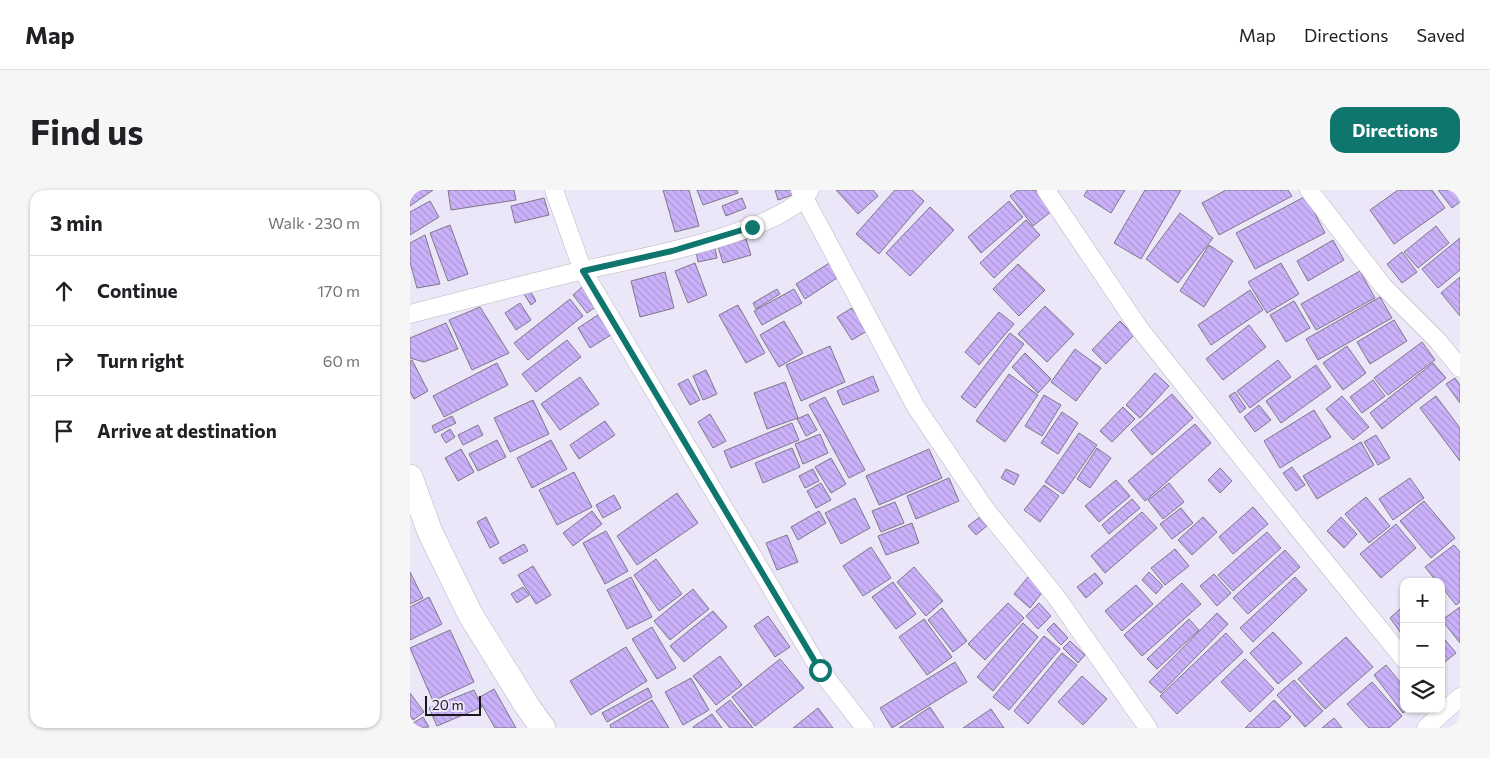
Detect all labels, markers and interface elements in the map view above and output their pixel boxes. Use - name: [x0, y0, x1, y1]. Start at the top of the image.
- text: Map: [25, 20, 75, 49]
- text: Map: [1239, 24, 1276, 46]
- text: Directions: [1304, 24, 1388, 46]
- text: Saved: [1416, 24, 1465, 46]
- button: Directions: [1330, 107, 1460, 153]
- text: Find us: [30, 109, 144, 152]
- text: 3 min: [50, 210, 103, 235]
- text: Walk · 230 m: [268, 213, 360, 232]
- route end: [741, 216, 764, 239]
- icon: ahead: [50, 277, 78, 305]
- text: Continue: [97, 279, 177, 302]
- text: 170 m: [317, 281, 360, 300]
- icon: right: [50, 347, 78, 375]
- text: Turn right: [97, 349, 184, 372]
- text: 60 m: [323, 351, 360, 370]
- icon: arrive: [50, 417, 78, 445]
- text: Arrive at destination: [97, 419, 277, 442]
- map controls: [1400, 578, 1445, 713]
- button: +: [1400, 578, 1445, 623]
- button: −: [1400, 623, 1445, 668]
- route start: [809, 659, 832, 682]
- button: layers: [1400, 668, 1445, 713]
- scale bar: [425, 693, 481, 716]
- text: 20 m: [432, 696, 464, 713]

